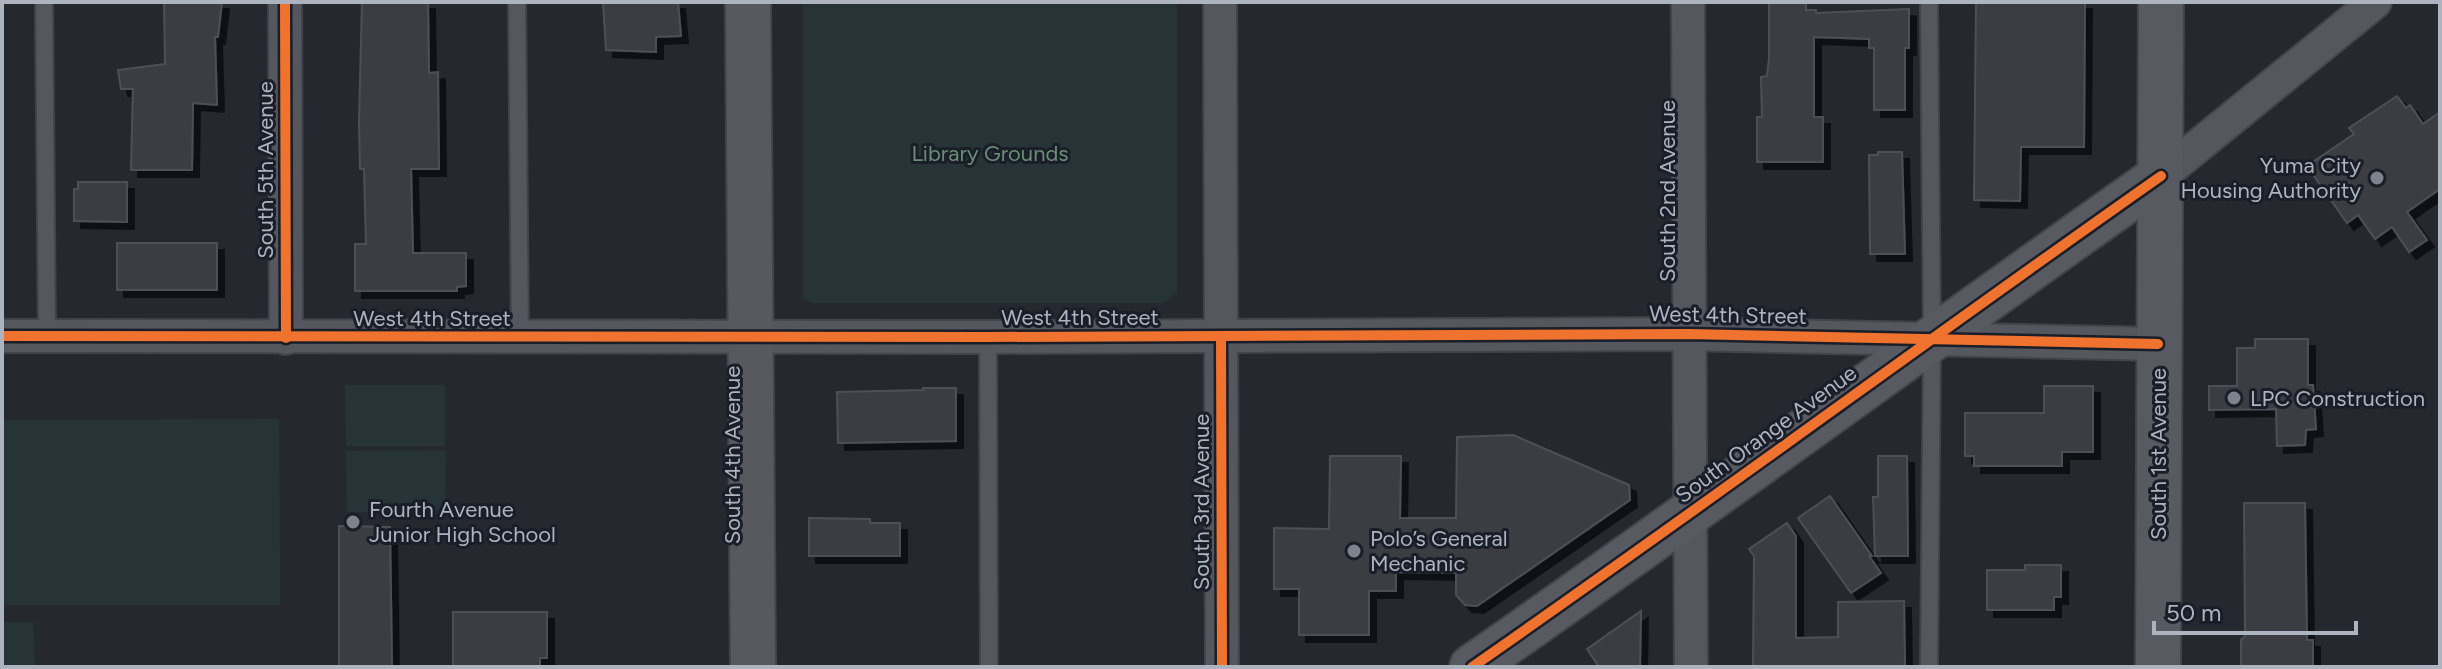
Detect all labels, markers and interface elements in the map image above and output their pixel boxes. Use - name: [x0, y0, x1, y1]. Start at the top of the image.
- street label: South 5th Avenue: [252, 81, 279, 259]
- street label: South 2nd Avenue: [1654, 100, 1681, 282]
- park label: Library Grounds: [911, 140, 1069, 167]
- place label: Yuma City Housing Authority: [2181, 152, 2361, 204]
- marker: Yuma City Housing Authority: [2368, 169, 2386, 187]
- street label: West 4th Street: [1649, 300, 1807, 330]
- street label: West 4th Street: [1001, 304, 1159, 331]
- street label: West 4th Street: [353, 305, 511, 332]
- street label: South Orange Avenue: [1670, 359, 1862, 509]
- street label: South 4th Avenue: [719, 366, 746, 544]
- street label: South 1st Avenue: [2145, 368, 2172, 540]
- place label: LPC Construction: [2250, 385, 2425, 412]
- marker: LPC Construction: [2225, 389, 2243, 407]
- street label: South 3rd Avenue: [1188, 414, 1215, 590]
- place label: Fourth Avenue Junior High School: [369, 496, 556, 548]
- marker: Fourth Avenue Junior High School: [344, 513, 362, 531]
- place label: Polo’s General Mechanic: [1370, 525, 1508, 577]
- marker: Polo’s General Mechanic: [1345, 542, 1363, 560]
- scale bar: [2154, 585, 2356, 635]
- text: 50 m: [2166, 598, 2222, 627]

